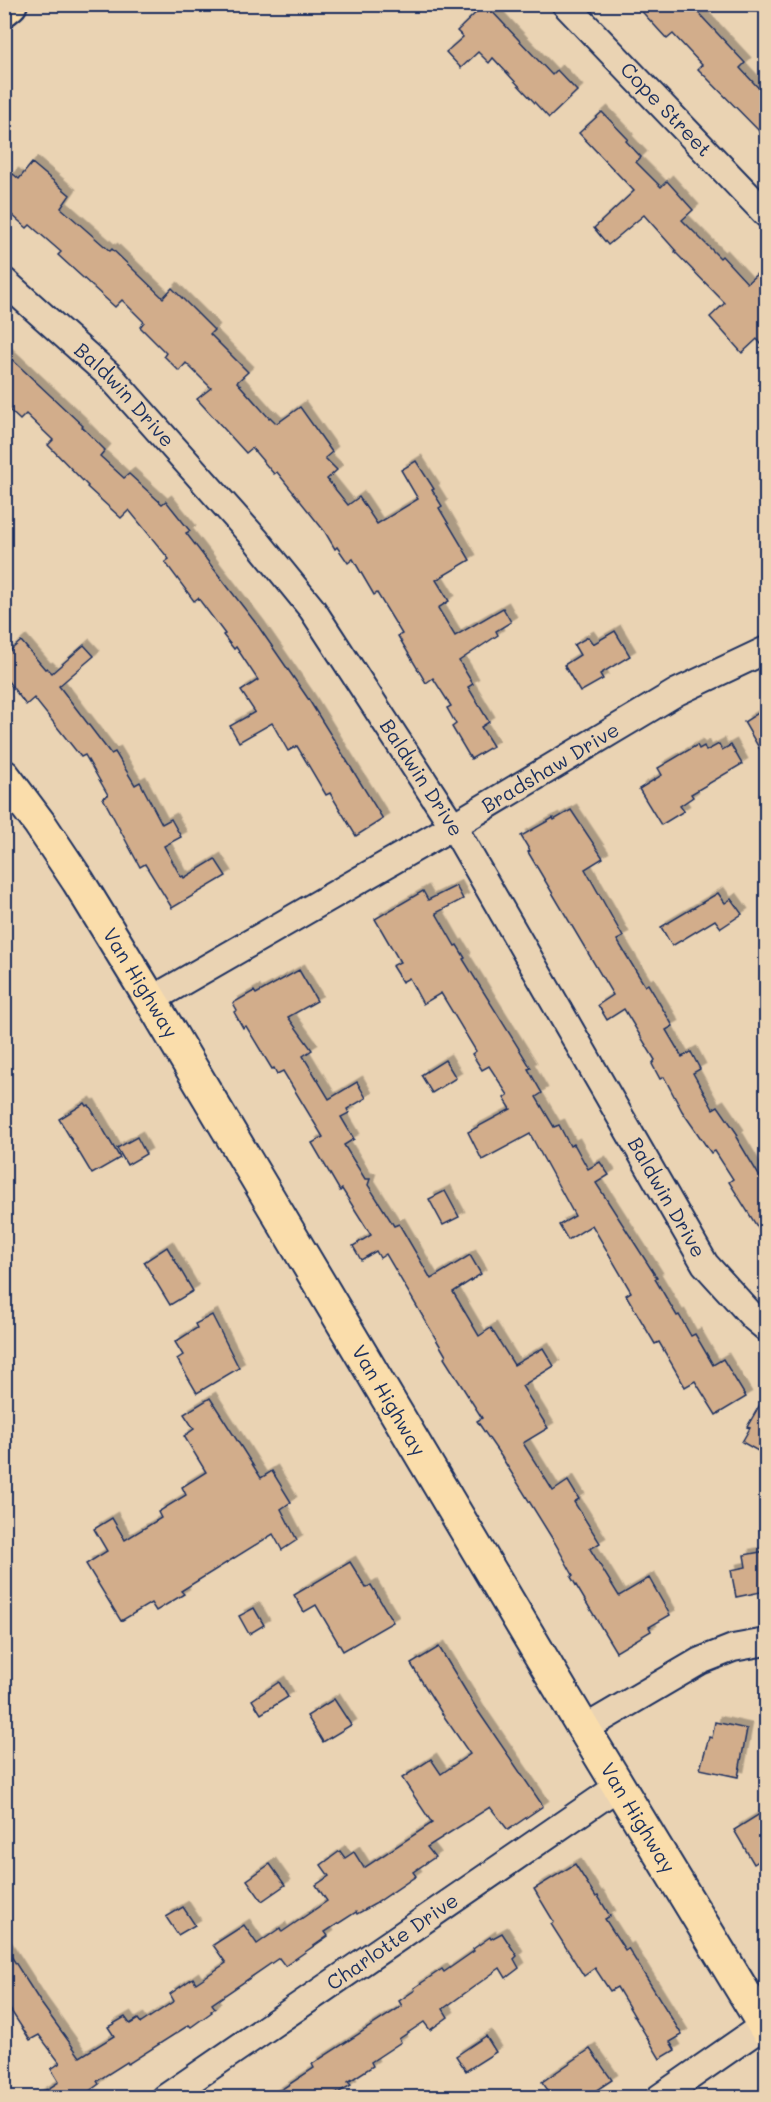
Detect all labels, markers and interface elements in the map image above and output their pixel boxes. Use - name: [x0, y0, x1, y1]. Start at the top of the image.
- street label: Cope Street: [615, 56, 718, 161]
- street label: Baldwin Drive: [70, 336, 181, 452]
- street label: Baldwin Drive: [375, 714, 470, 840]
- street label: Bradshaw Drive: [476, 716, 623, 818]
- street label: Van Highway: [98, 922, 185, 1042]
- street label: Baldwin Drive: [623, 1132, 712, 1262]
- street label: Van Highway: [347, 1340, 433, 1460]
- street label: Van Highway: [595, 1757, 682, 1877]
- street label: Charlotte Drive: [321, 1886, 463, 1995]

